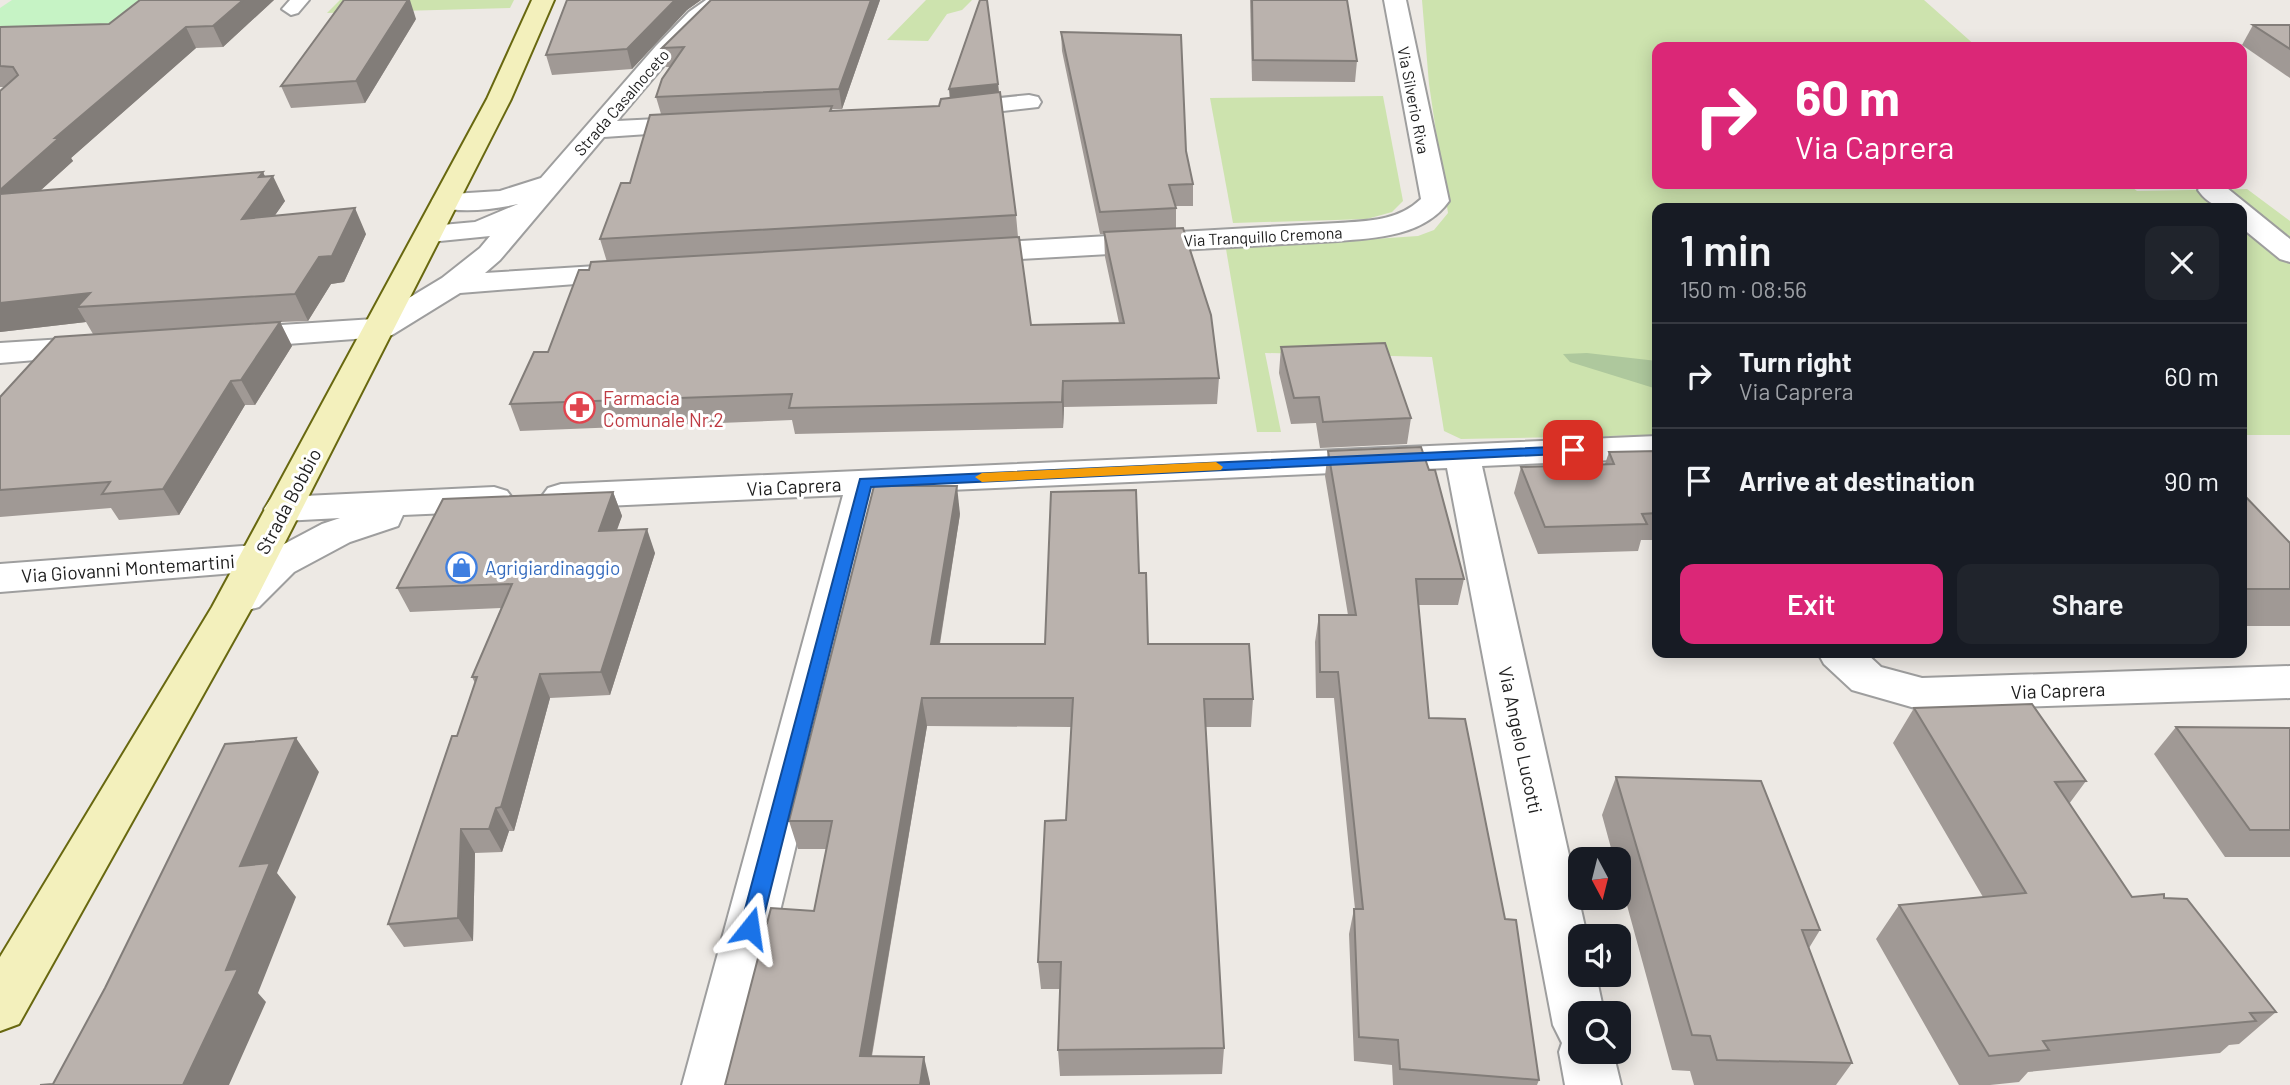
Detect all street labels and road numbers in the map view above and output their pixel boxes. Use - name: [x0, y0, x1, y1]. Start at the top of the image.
- street label: Strada Casalnoceto: [570, 45, 672, 159]
- street label: Via Silverio Riva: [1394, 45, 1434, 155]
- street label: Via Tranquillo Cremona: [1183, 222, 1343, 250]
- street label: Strada Bobbio: [250, 444, 326, 558]
- street label: Via Caprera: [746, 472, 842, 500]
- street label: Via Giovanni Montemartini: [20, 549, 236, 587]
- street label: Via Angelo Lucotti: [1494, 664, 1548, 816]
- street label: Via Caprera: [2010, 677, 2106, 703]

